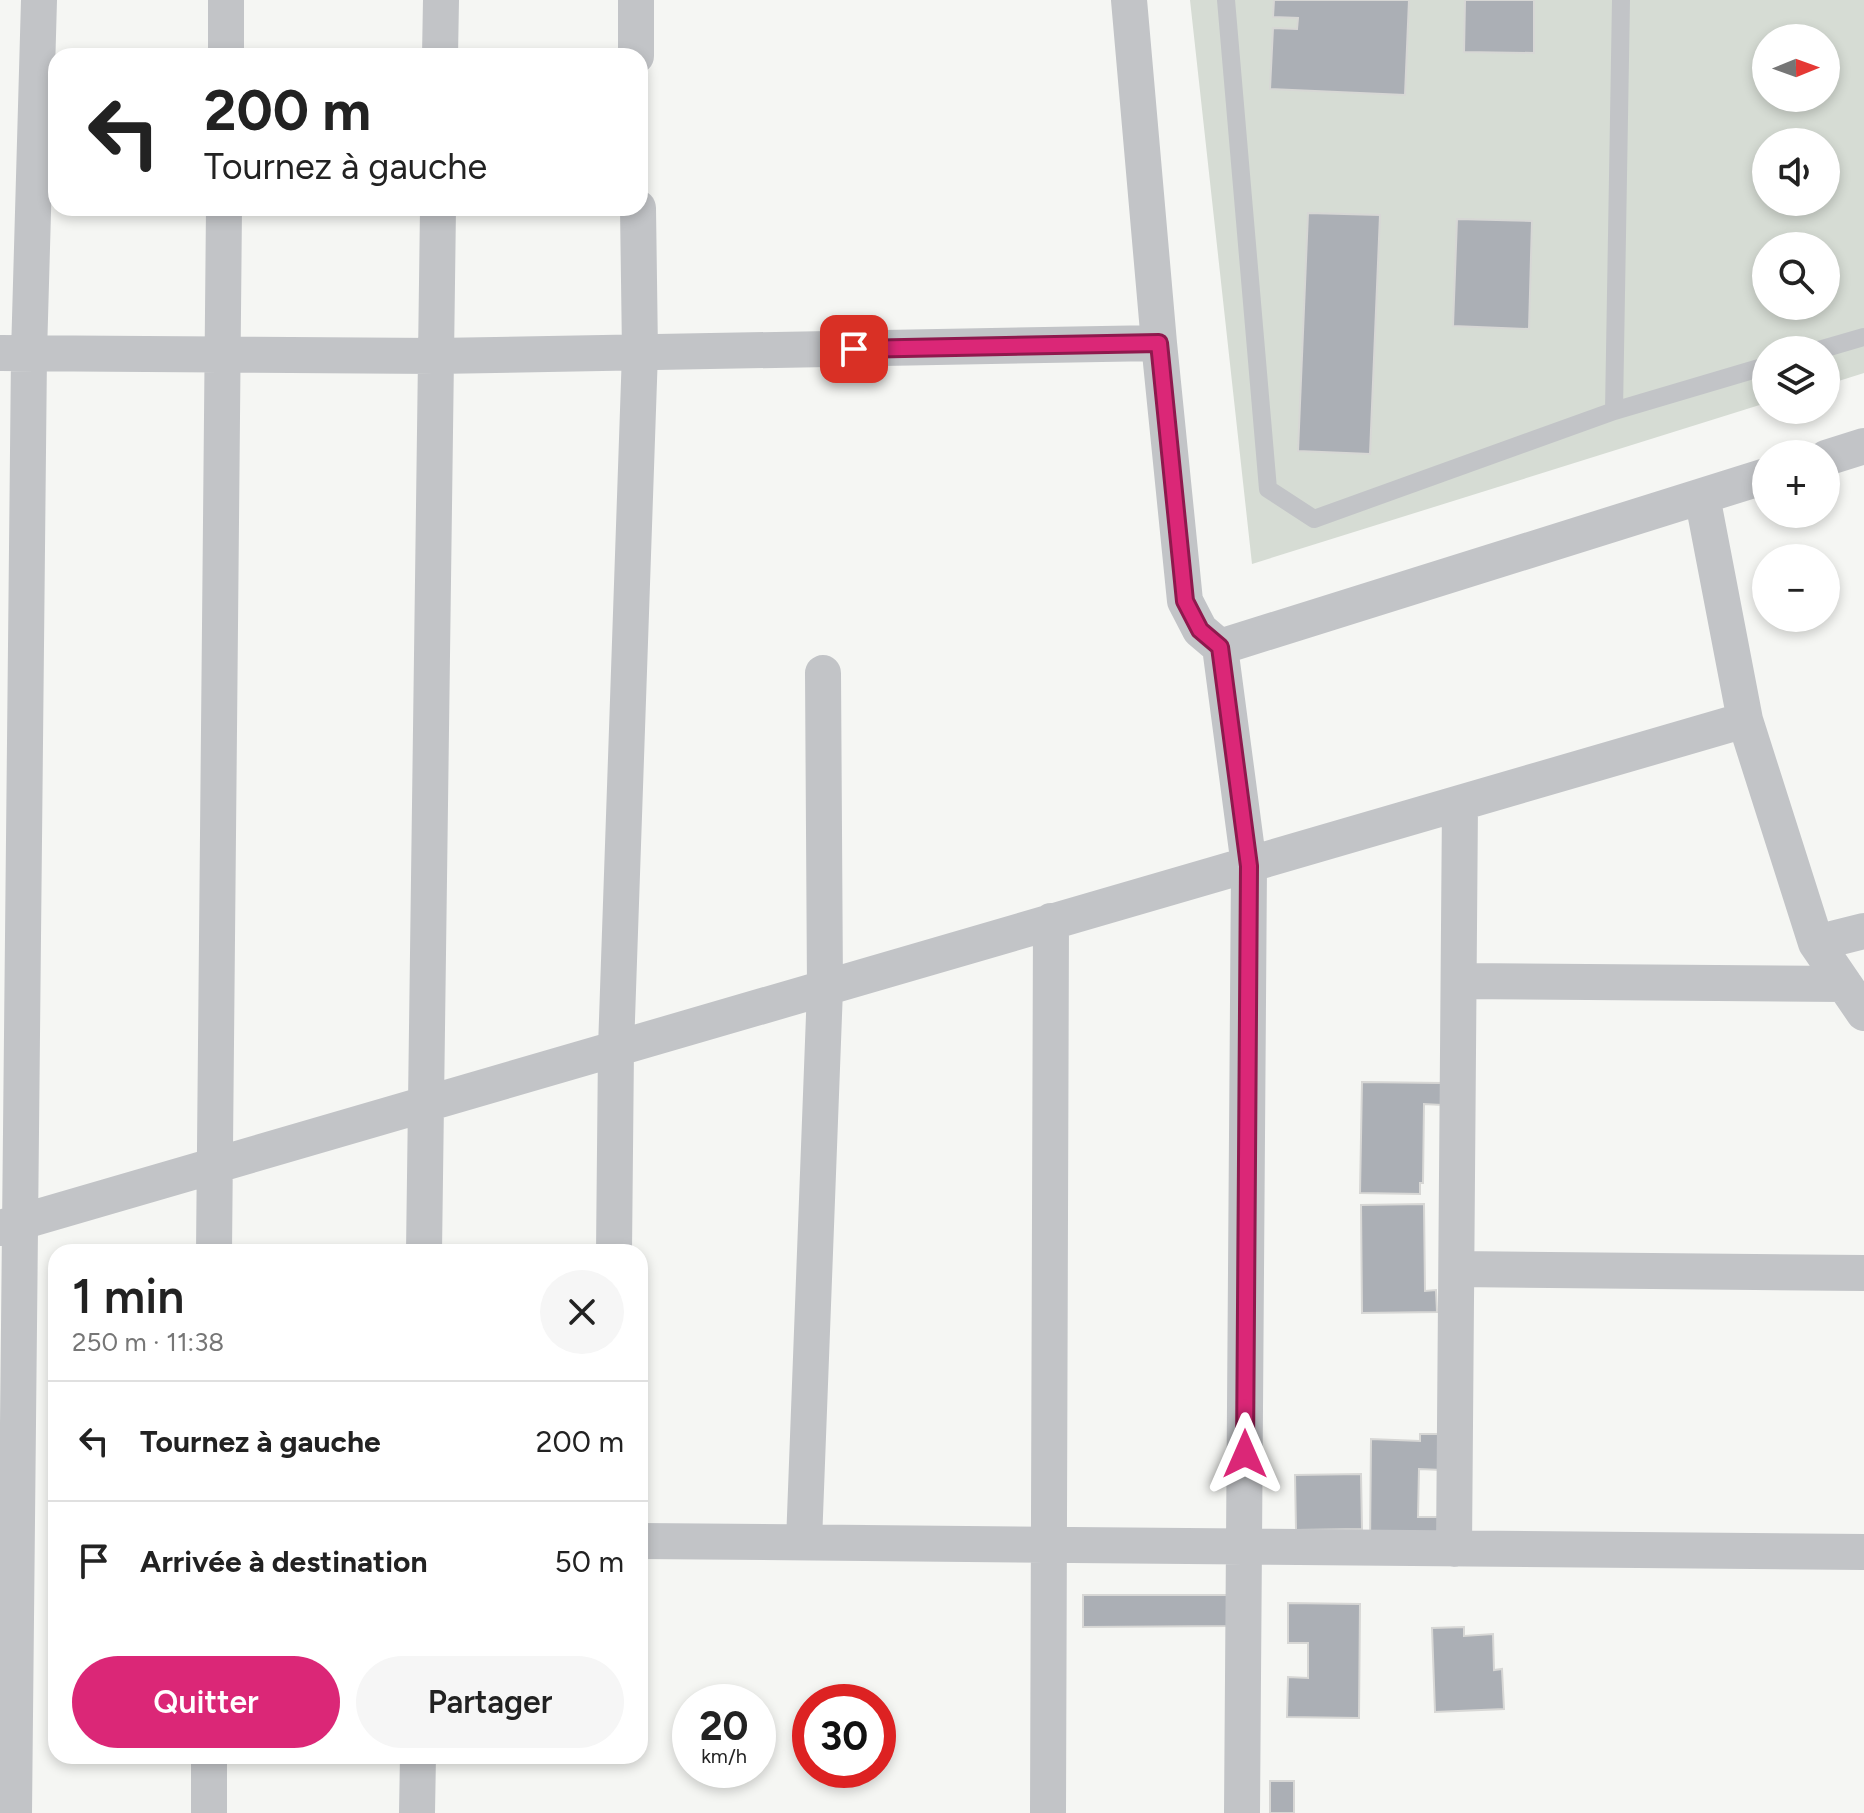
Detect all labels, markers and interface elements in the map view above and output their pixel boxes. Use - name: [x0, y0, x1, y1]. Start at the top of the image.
- north arrow: [1752, 24, 1840, 112]
- map controls: [1752, 24, 1840, 632]
- text: 200 m: [204, 77, 371, 144]
- icon: left: [72, 80, 176, 184]
- button: sound: [1752, 128, 1840, 216]
- text: Tournez à gauche: [204, 145, 487, 188]
- button: search: [1752, 232, 1840, 320]
- pin: [820, 315, 888, 383]
- icon: arrive: [832, 327, 876, 371]
- button: layers: [1752, 336, 1840, 424]
- button: +: [1752, 440, 1840, 528]
- button: −: [1752, 544, 1840, 632]
- text: 1 min: [72, 1267, 184, 1325]
- button: close: [540, 1270, 624, 1354]
- text: 250 m · 11:38: [72, 1326, 224, 1358]
- position arrow: [1203, 1412, 1287, 1496]
- icon: left: [72, 1419, 116, 1463]
- text: Tournez à gauche: [140, 1423, 381, 1460]
- text: 200 m: [536, 1423, 624, 1460]
- icon: arrive: [72, 1539, 116, 1583]
- text: Arrivée à destination: [140, 1543, 427, 1580]
- text: 50 m: [555, 1543, 624, 1580]
- button: Quitter: [72, 1656, 340, 1748]
- button: Partager: [356, 1656, 624, 1748]
- speed limit sign: 30: [792, 1684, 896, 1788]
- text: 20: [699, 1702, 749, 1750]
- text: km/h: [701, 1744, 747, 1768]

